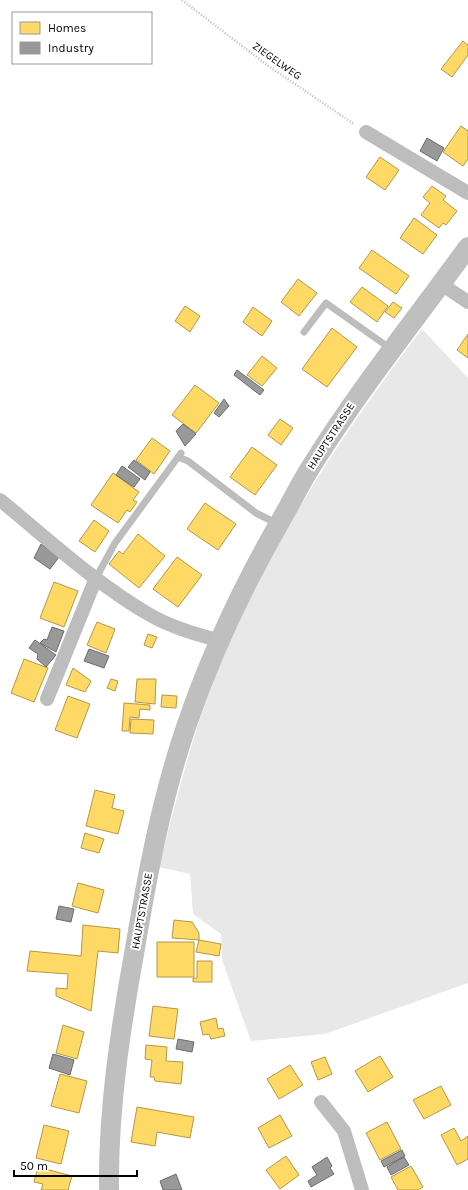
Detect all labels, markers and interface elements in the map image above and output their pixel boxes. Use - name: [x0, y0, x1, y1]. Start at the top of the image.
- legend: [12, 12, 152, 64]
- text: Homes: [48, 21, 86, 35]
- street label: ZIEGELWEG: [250, 39, 304, 83]
- text: Industry: [48, 41, 94, 55]
- street label: HAUPTSTRASSE: [305, 400, 357, 472]
- street label: HAUPTSTRASSE: [129, 872, 155, 950]
- scale bar: [14, 1152, 137, 1178]
- text: 50 m: [20, 1159, 48, 1173]

